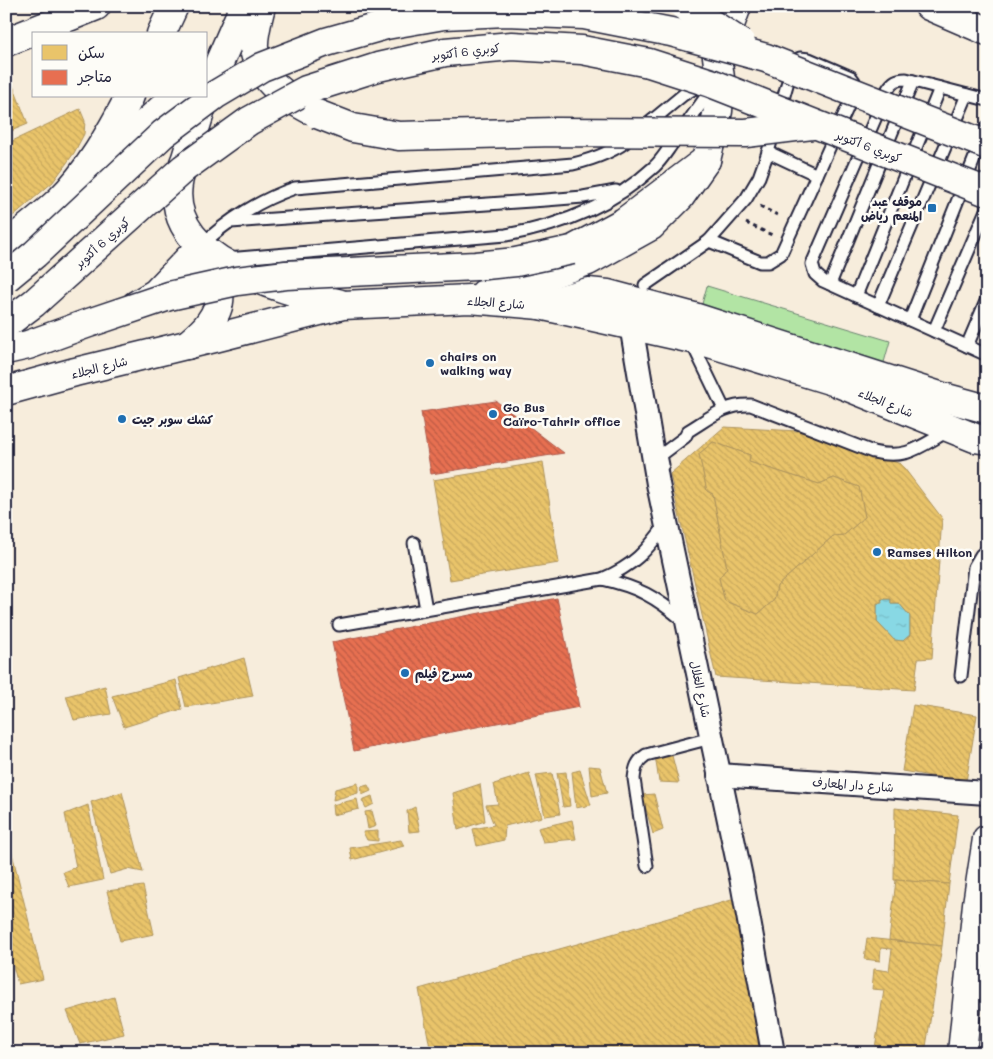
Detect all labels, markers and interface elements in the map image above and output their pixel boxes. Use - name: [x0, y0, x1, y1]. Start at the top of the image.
- legend: [32, 32, 208, 98]
- street label: كوبري 6 أكتوبر: [430, 39, 501, 65]
- text: سكن: [78, 42, 105, 62]
- text: متاجر: [76, 66, 112, 86]
- street label: كوبري 6 أكتوبر: [832, 126, 904, 168]
- place label: موقف عبد المنعم رياض: [861, 193, 922, 225]
- marker: موقف عبد المنعم رياض: [926, 202, 938, 214]
- street label: كوبري 6 أكتوبر: [70, 213, 134, 273]
- street label: شارع الجلاء: [466, 292, 525, 314]
- place label: chairs on walking way: [440, 348, 512, 378]
- street label: شارع الجلاء: [69, 352, 129, 384]
- marker: chairs on walking way: [424, 357, 436, 369]
- street label: شارع الجلاء: [855, 384, 916, 422]
- place label: Go Bus Caïro-Tahrir office: [503, 399, 620, 429]
- marker: Go Bus Caïro-Tahrir office: [487, 408, 499, 420]
- place label: كشك سوبر جيت: [132, 411, 214, 428]
- marker: كشك سوبر جيت: [116, 413, 128, 425]
- place label: Ramses Hilton: [887, 544, 972, 560]
- marker: Ramses Hilton: [871, 546, 883, 558]
- street label: شارع الغلال: [685, 659, 715, 719]
- place label: مسرح فيلم: [415, 665, 473, 683]
- marker: مسرح فيلم: [399, 667, 411, 679]
- street label: شارع دار المعارف: [812, 773, 894, 797]

